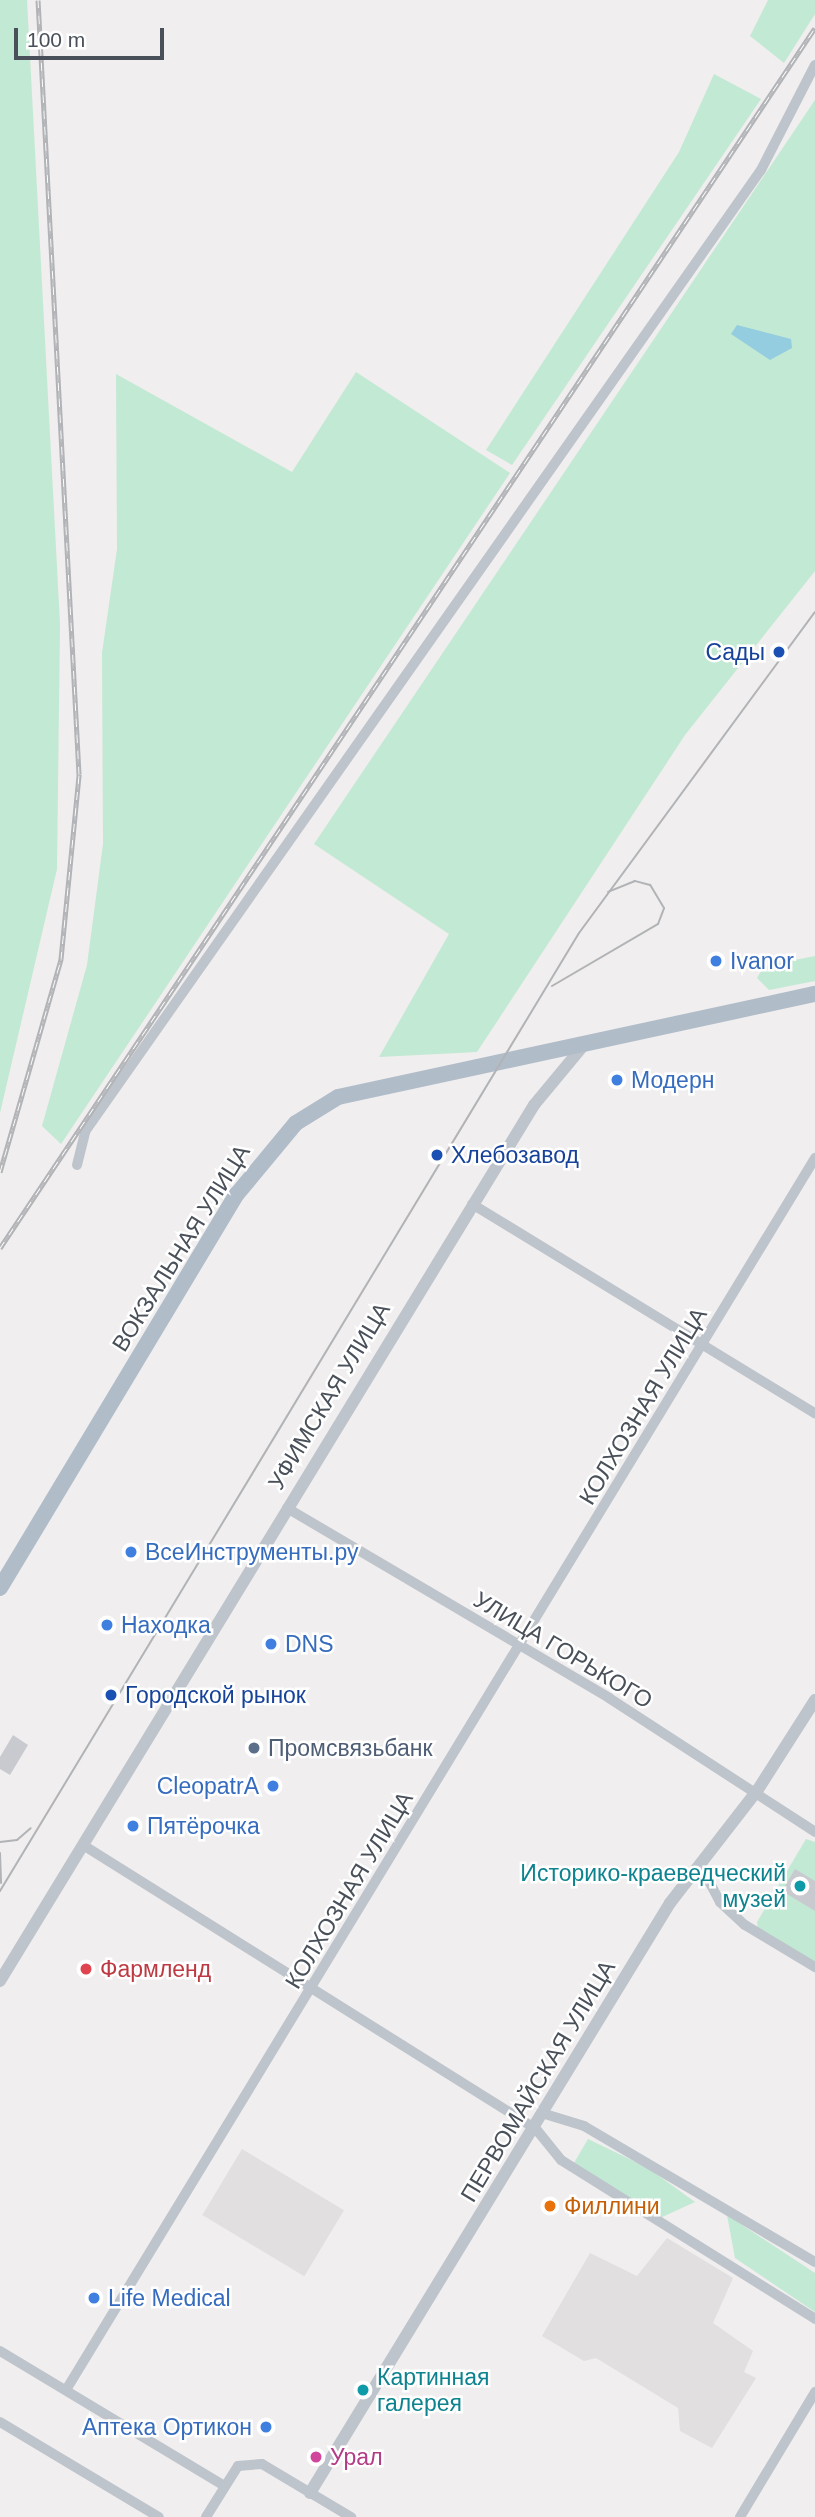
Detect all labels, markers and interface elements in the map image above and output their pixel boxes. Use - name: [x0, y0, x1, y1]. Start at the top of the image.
- scale bar: [18, 14, 168, 58]
- text: 100 m: [27, 28, 85, 51]
- place label: Сады: [705, 638, 765, 666]
- marker: Сады: [771, 644, 787, 660]
- place label: Ivanor: [730, 947, 794, 975]
- marker: Ivanor: [708, 953, 724, 969]
- place label: Модерн: [631, 1066, 714, 1094]
- marker: Модерн: [609, 1072, 625, 1088]
- street label: ВОКЗАЛЬНАЯ УЛИЦА: [106, 1140, 256, 1356]
- place label: Хлебозавод: [451, 1141, 579, 1169]
- marker: Хлебозавод: [429, 1147, 445, 1163]
- street label: УФИМСКАЯ УЛИЦА: [262, 1298, 396, 1494]
- street label: КОЛХОЗНАЯ УЛИЦА: [573, 1302, 713, 1510]
- place label: ВсеИнструменты.ру: [145, 1538, 358, 1566]
- marker: ВсеИнструменты.ру: [123, 1544, 139, 1560]
- street label: УЛИЦА ГОРЬКОГО: [469, 1586, 657, 1714]
- place label: Находка: [121, 1611, 211, 1639]
- marker: Находка: [99, 1617, 115, 1633]
- place label: DNS: [285, 1630, 334, 1658]
- marker: DNS: [263, 1636, 279, 1652]
- place label: Городской рынок: [125, 1681, 306, 1709]
- marker: Городской рынок: [103, 1687, 119, 1703]
- place label: Промсвязьбанк: [268, 1734, 433, 1762]
- marker: Промсвязьбанк: [246, 1740, 262, 1756]
- place label: CleopatrA: [157, 1772, 259, 1800]
- marker: CleopatrA: [265, 1778, 281, 1794]
- street label: КОЛХОЗНАЯ УЛИЦА: [279, 1786, 419, 1994]
- place label: Пятёрочка: [147, 1812, 260, 1840]
- marker: Пятёрочка: [125, 1818, 141, 1834]
- place label: Историко-краеведческий музей: [520, 1859, 786, 1913]
- marker: Историко-краеведческий музей: [792, 1878, 808, 1894]
- place label: Фармленд: [100, 1955, 211, 1983]
- street label: ПЕРВОМАЙСКАЯ УЛИЦА: [455, 1955, 621, 2207]
- marker: Фармленд: [78, 1961, 94, 1977]
- place label: Филлини: [564, 2192, 660, 2220]
- marker: Филлини: [542, 2198, 558, 2214]
- place label: Life Medical: [108, 2284, 231, 2312]
- marker: Life Medical: [86, 2290, 102, 2306]
- place label: Картинная галерея: [377, 2363, 490, 2417]
- marker: Картинная галерея: [355, 2382, 371, 2398]
- place label: Аптека Ортикон: [82, 2413, 252, 2441]
- marker: Аптека Ортикон: [258, 2419, 274, 2435]
- place label: Урал: [330, 2443, 383, 2471]
- marker: Урал: [308, 2449, 324, 2465]

